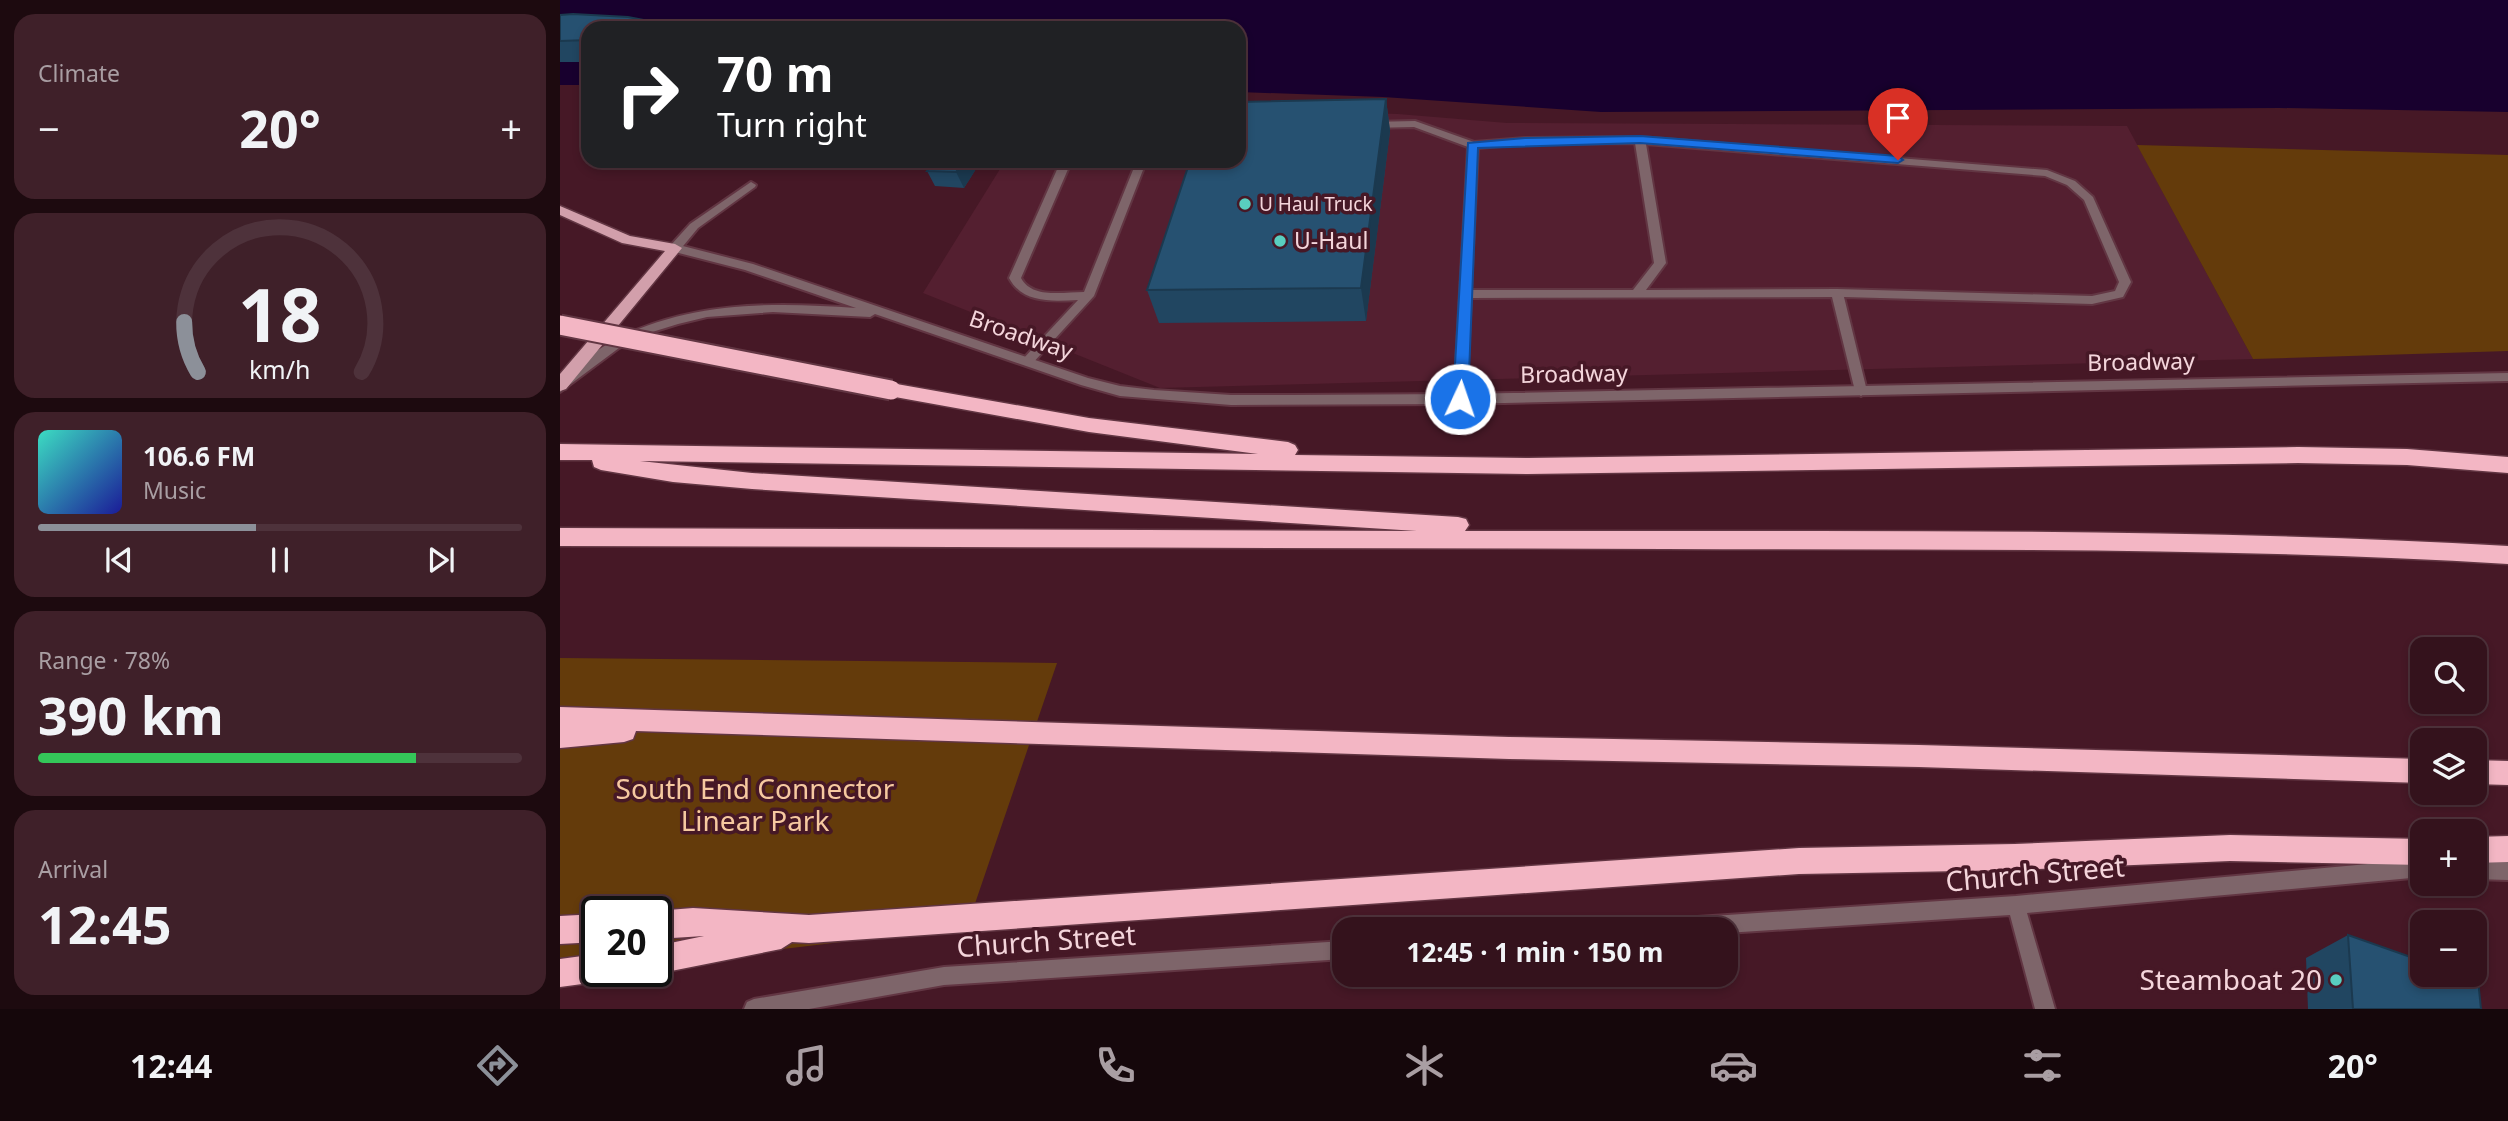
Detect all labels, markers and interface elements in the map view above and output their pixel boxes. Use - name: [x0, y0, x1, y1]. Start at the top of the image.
- text: 70 m: [717, 40, 834, 106]
- icon: right: [602, 49, 693, 140]
- text: Climate: [38, 57, 120, 89]
- pin: [1868, 88, 1928, 160]
- text: 20°: [239, 92, 321, 163]
- icon: arrive: [1879, 99, 1917, 137]
- text: −: [38, 102, 60, 154]
- text: +: [500, 102, 522, 154]
- text: Turn right: [717, 103, 867, 146]
- place label: U Haul Truck: [1259, 191, 1373, 217]
- marker: U Haul Truck: [1237, 196, 1253, 212]
- place label: U-Haul: [1294, 224, 1368, 256]
- marker: U-Haul: [1272, 233, 1288, 249]
- text: 18: [238, 264, 322, 363]
- street label: Broadway: [965, 301, 1078, 367]
- street label: Broadway: [2087, 344, 2195, 378]
- text: km/h: [249, 351, 311, 385]
- street label: Broadway: [1520, 356, 1628, 390]
- position arrow: [1423, 362, 1497, 436]
- text: 106.6 FM: [143, 438, 255, 474]
- text: Music: [143, 474, 206, 506]
- icon: previous: [100, 541, 138, 579]
- icon: pause: [261, 541, 299, 579]
- icon: next: [422, 541, 460, 579]
- map controls: [2410, 637, 2487, 987]
- button: search: [2410, 637, 2487, 714]
- text: Range · 78%: [38, 644, 170, 676]
- text: 390 km: [38, 679, 224, 750]
- button: layers: [2410, 728, 2487, 805]
- park label: South End Connector Linear Park: [616, 769, 895, 839]
- button: +: [2410, 819, 2487, 896]
- street label: Church Street: [1944, 846, 2126, 900]
- text: Arrival: [38, 853, 108, 885]
- text: 12:45: [38, 888, 172, 959]
- speed limit sign: 20: [581, 896, 672, 987]
- button: −: [2410, 910, 2487, 987]
- street label: Church Street: [955, 915, 1137, 965]
- text: 12:45 · 1 min · 150 m: [1407, 934, 1663, 970]
- place label: Steamboat 20: [2140, 960, 2322, 998]
- marker: Steamboat 20: [2328, 972, 2344, 988]
- icon: directions: [473, 1041, 522, 1090]
- icon: music: [782, 1041, 831, 1090]
- icon: phone: [1091, 1041, 1140, 1090]
- icon: climate: [1400, 1041, 1449, 1090]
- icon: car: [1709, 1041, 1758, 1090]
- icon: filters: [2018, 1041, 2067, 1090]
- text: 12:44: [130, 1044, 212, 1087]
- text: 20°: [2328, 1044, 2378, 1087]

